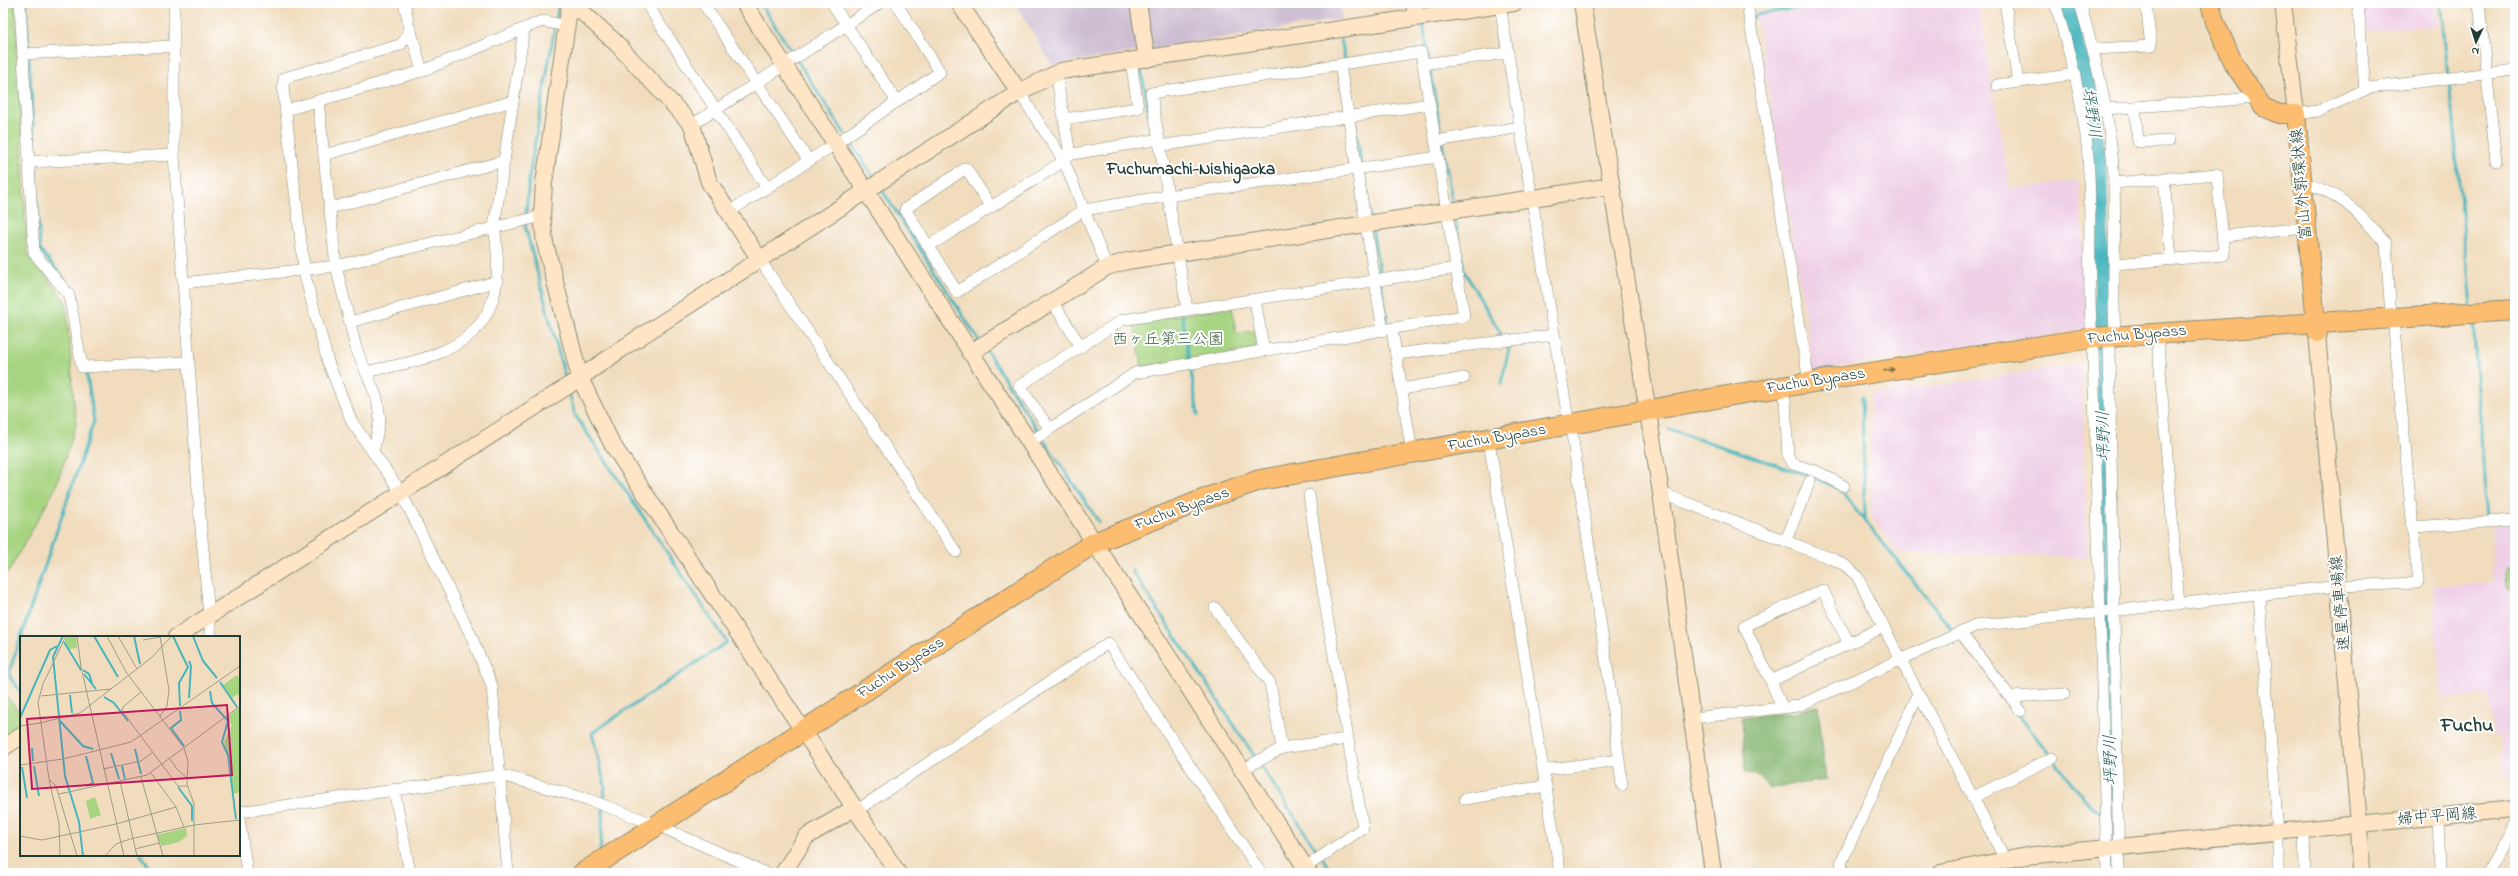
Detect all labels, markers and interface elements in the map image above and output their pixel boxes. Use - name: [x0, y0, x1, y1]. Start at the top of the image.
- north arrow: [2456, 22, 2496, 62]
- text: N: [2471, 43, 2480, 59]
- water label: 坪野川: [2075, 86, 2107, 140]
- street label: 富山外郭環状線: [2285, 127, 2319, 241]
- district label: Fuchumachi-Nishigaoka: [1106, 157, 1275, 184]
- street label: Fuchu Bypass: [2085, 319, 2188, 351]
- park label: 西ヶ丘第三公園: [1112, 328, 1224, 352]
- street label: Fuchu Bypass: [1764, 361, 1867, 401]
- one-way arrow: [1883, 366, 1895, 372]
- water label: 坪野川: [2091, 410, 2117, 462]
- street label: Fuchu Bypass: [1445, 418, 1548, 459]
- street label: Fuchu Bypass: [1130, 481, 1233, 538]
- street label: 速星停車場線: [2325, 554, 2357, 652]
- street label: Fuchu Bypass: [852, 631, 949, 706]
- inset map: [20, 636, 240, 856]
- district label: Fuchu: [2440, 712, 2493, 741]
- water label: 坪野川: [2098, 734, 2124, 786]
- street label: 婦中平岡線: [2396, 802, 2478, 832]

